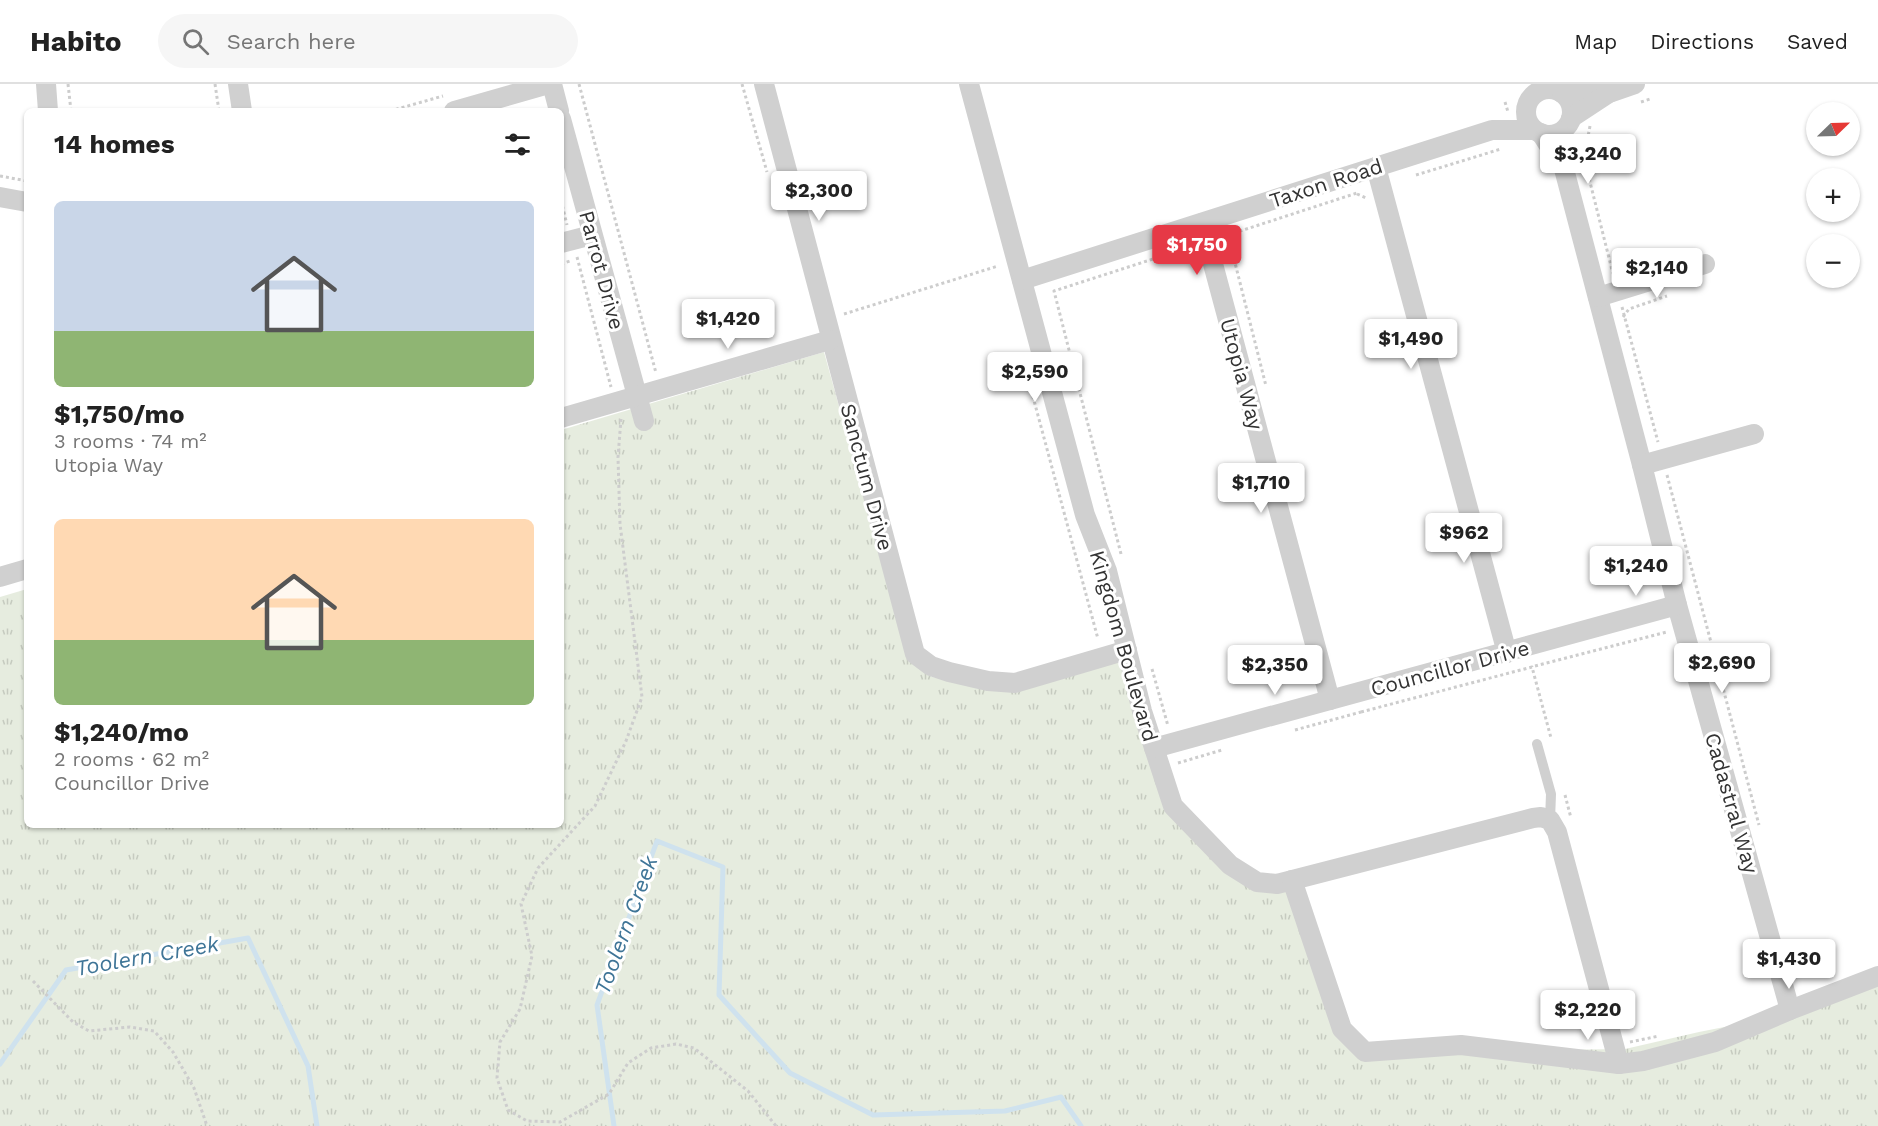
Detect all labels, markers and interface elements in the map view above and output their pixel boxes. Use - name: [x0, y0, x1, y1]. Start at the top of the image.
- search box: [158, 14, 578, 68]
- text: Habito: [30, 25, 122, 58]
- icon: search: [179, 25, 212, 58]
- text: Search here: [227, 29, 356, 54]
- text: Map: [1574, 29, 1617, 54]
- text: Directions: [1650, 29, 1754, 54]
- text: Saved: [1787, 29, 1848, 54]
- north arrow: [1806, 102, 1860, 156]
- map controls: [1806, 102, 1860, 288]
- icon: filters: [501, 128, 534, 161]
- text: 14 homes: [54, 129, 175, 159]
- pin: $3,240: [1539, 134, 1637, 185]
- text: $3,240: [1554, 141, 1622, 165]
- street label: Taxon Road: [1266, 153, 1386, 213]
- button: +: [1806, 168, 1860, 222]
- pin: $2,300: [770, 171, 868, 222]
- text: $2,300: [785, 178, 853, 202]
- street label: Parrot Drive: [574, 208, 630, 332]
- pin: $1,750: [1148, 225, 1246, 276]
- text: $1,750: [1166, 232, 1228, 256]
- button: −: [1806, 234, 1860, 288]
- icon: home: [240, 240, 348, 348]
- pin: $2,140: [1608, 248, 1706, 299]
- text: $2,140: [1626, 255, 1688, 279]
- pin: $1,420: [679, 299, 777, 350]
- text: $1,420: [696, 306, 760, 330]
- street label: Utopia Way: [1215, 315, 1269, 433]
- pin: $1,490: [1362, 319, 1460, 370]
- text: $1,490: [1378, 326, 1444, 350]
- pin: $2,590: [986, 352, 1084, 403]
- text: $2,590: [1001, 359, 1069, 383]
- text: $1,750/mo: [54, 399, 185, 429]
- street label: Sanctum Drive: [835, 401, 899, 553]
- text: 3 rooms · 74 m²: [54, 429, 207, 453]
- text: Utopia Way: [54, 453, 163, 477]
- pin: $1,710: [1212, 463, 1310, 514]
- text: $1,710: [1232, 470, 1290, 494]
- pin: $962: [1428, 513, 1500, 564]
- text: $962: [1439, 520, 1489, 544]
- pin: $1,240: [1587, 546, 1685, 597]
- street label: Kingdom Boulevard: [1085, 547, 1163, 745]
- text: $1,240: [1604, 553, 1668, 577]
- icon: home: [240, 558, 348, 666]
- street label: Councillor Drive: [1368, 635, 1532, 701]
- pin: $2,690: [1673, 643, 1771, 694]
- pin: $2,350: [1226, 645, 1324, 696]
- text: $2,690: [1688, 650, 1756, 674]
- text: $2,350: [1242, 652, 1308, 676]
- text: $1,240/mo: [54, 717, 189, 747]
- street label: Cadastral Way: [1700, 730, 1764, 876]
- text: 2 rooms · 62 m²: [54, 747, 209, 771]
- text: Councillor Drive: [54, 771, 209, 795]
- water label: Toolern Creek: [589, 851, 663, 998]
- water label: Toolern Creek: [73, 931, 222, 981]
- pin: $1,430: [1740, 939, 1838, 990]
- text: $1,430: [1757, 946, 1821, 970]
- pin: $2,220: [1539, 990, 1637, 1041]
- text: $2,220: [1554, 997, 1622, 1021]

